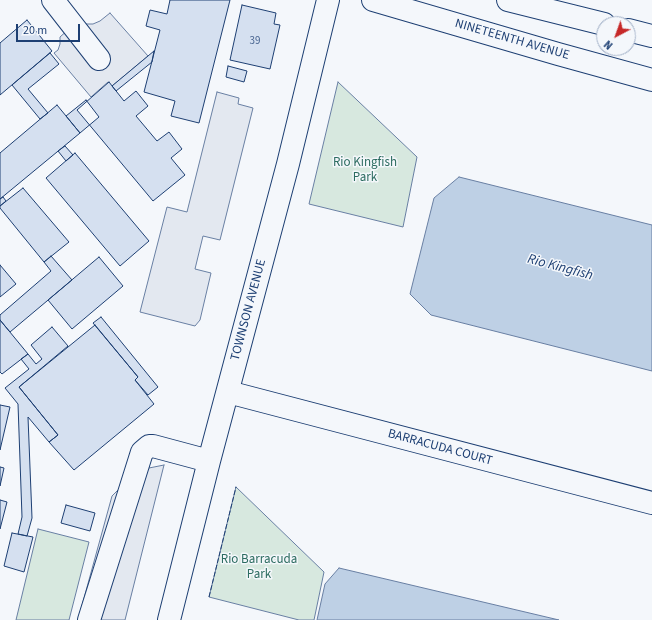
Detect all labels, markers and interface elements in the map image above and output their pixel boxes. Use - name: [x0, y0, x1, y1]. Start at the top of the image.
- scale bar: [18, 16, 82, 42]
- street label: NINETEENTH AVENUE: [453, 16, 571, 64]
- north arrow: [596, 16, 636, 56]
- text: 20 m: [23, 22, 47, 39]
- house number: 39: [250, 35, 260, 49]
- text: N: [601, 37, 616, 53]
- park label: Rio Kingfish Park: [333, 155, 397, 186]
- water label: Rio Kingfish: [525, 251, 595, 285]
- street label: TOWNSON AVENUE: [228, 258, 270, 362]
- street label: BARRACUDA COURT: [386, 427, 494, 469]
- park label: Rio Barracuda Park: [221, 552, 297, 583]

